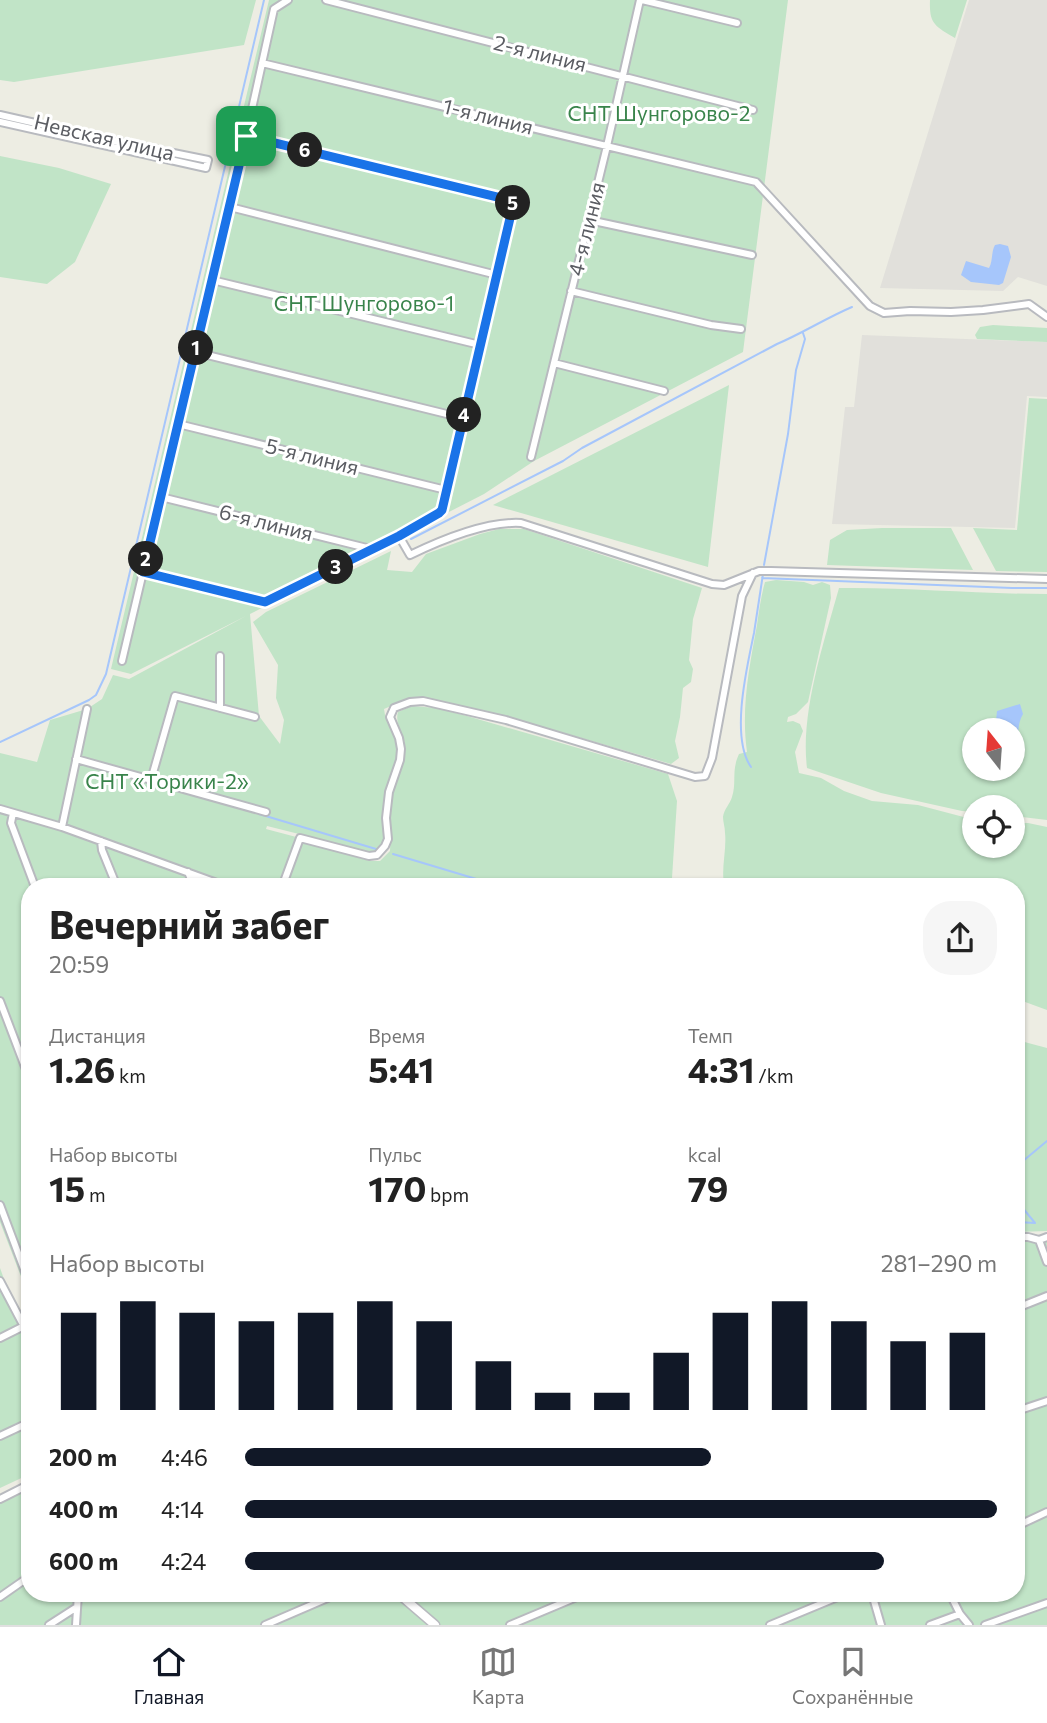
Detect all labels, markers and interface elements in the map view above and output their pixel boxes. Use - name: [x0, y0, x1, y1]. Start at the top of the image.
- street label: 2-я линия: [491, 29, 589, 76]
- street label: 1-я линия: [441, 92, 536, 139]
- park label: СНТ Шунгорово-2: [567, 100, 751, 125]
- pin: [216, 106, 276, 166]
- street label: Невская улица: [32, 108, 177, 165]
- icon: arrive: [227, 117, 265, 155]
- pin: 6: [288, 132, 322, 168]
- text: 6: [299, 138, 310, 161]
- street label: 4-я линия: [562, 179, 609, 278]
- pin: 5: [496, 186, 530, 220]
- text: 5: [507, 191, 518, 214]
- park label: СНТ Шунгорово-1: [274, 290, 454, 315]
- pin: 1: [178, 330, 214, 366]
- text: 1: [191, 336, 200, 359]
- pin: 4: [447, 398, 482, 432]
- text: 4: [458, 403, 469, 426]
- street label: 5-я линия: [263, 432, 362, 479]
- street label: 6-я линия: [217, 498, 316, 545]
- pin: 2: [128, 542, 164, 576]
- text: 2: [140, 547, 151, 570]
- pin: 3: [318, 550, 354, 584]
- text: 3: [330, 555, 341, 578]
- north arrow: [962, 718, 1026, 780]
- map controls: [962, 718, 1025, 858]
- park label: СНТ «Торики-2»: [85, 768, 249, 793]
- button: locate: [962, 795, 1025, 858]
- text: Вечерний забег: [49, 900, 329, 947]
- button: share: [923, 901, 997, 975]
- text: 20:59: [49, 950, 109, 978]
- text: Дистанция: [49, 1024, 146, 1047]
- text: Время: [368, 1024, 425, 1047]
- text: Темп: [688, 1024, 733, 1047]
- text: 1.26: [49, 1047, 115, 1090]
- text: 5:41: [368, 1047, 434, 1090]
- text: 4:31: [688, 1047, 755, 1090]
- text: km: [115, 1064, 146, 1087]
- text: /km: [755, 1064, 794, 1087]
- text: Набор высоты: [49, 1143, 178, 1166]
- text: Пульс: [368, 1143, 422, 1166]
- text: kcal: [688, 1143, 722, 1166]
- text: 15: [49, 1166, 85, 1209]
- text: 170: [368, 1166, 426, 1209]
- text: 79: [688, 1166, 728, 1209]
- text: m: [85, 1183, 105, 1206]
- text: bpm: [426, 1183, 469, 1206]
- text: Набор высоты: [49, 1249, 205, 1277]
- text: 281–290 m: [881, 1249, 997, 1277]
- text: 200 m: [49, 1443, 117, 1471]
- text: 4:46: [161, 1443, 208, 1471]
- text: 400 m: [49, 1495, 118, 1523]
- text: 4:14: [161, 1495, 204, 1523]
- text: 600 m: [49, 1547, 118, 1575]
- text: 4:24: [161, 1547, 206, 1575]
- tab: Главная: [134, 1643, 204, 1708]
- tab: Карта: [472, 1643, 524, 1708]
- tab: Сохранённые: [792, 1643, 913, 1708]

